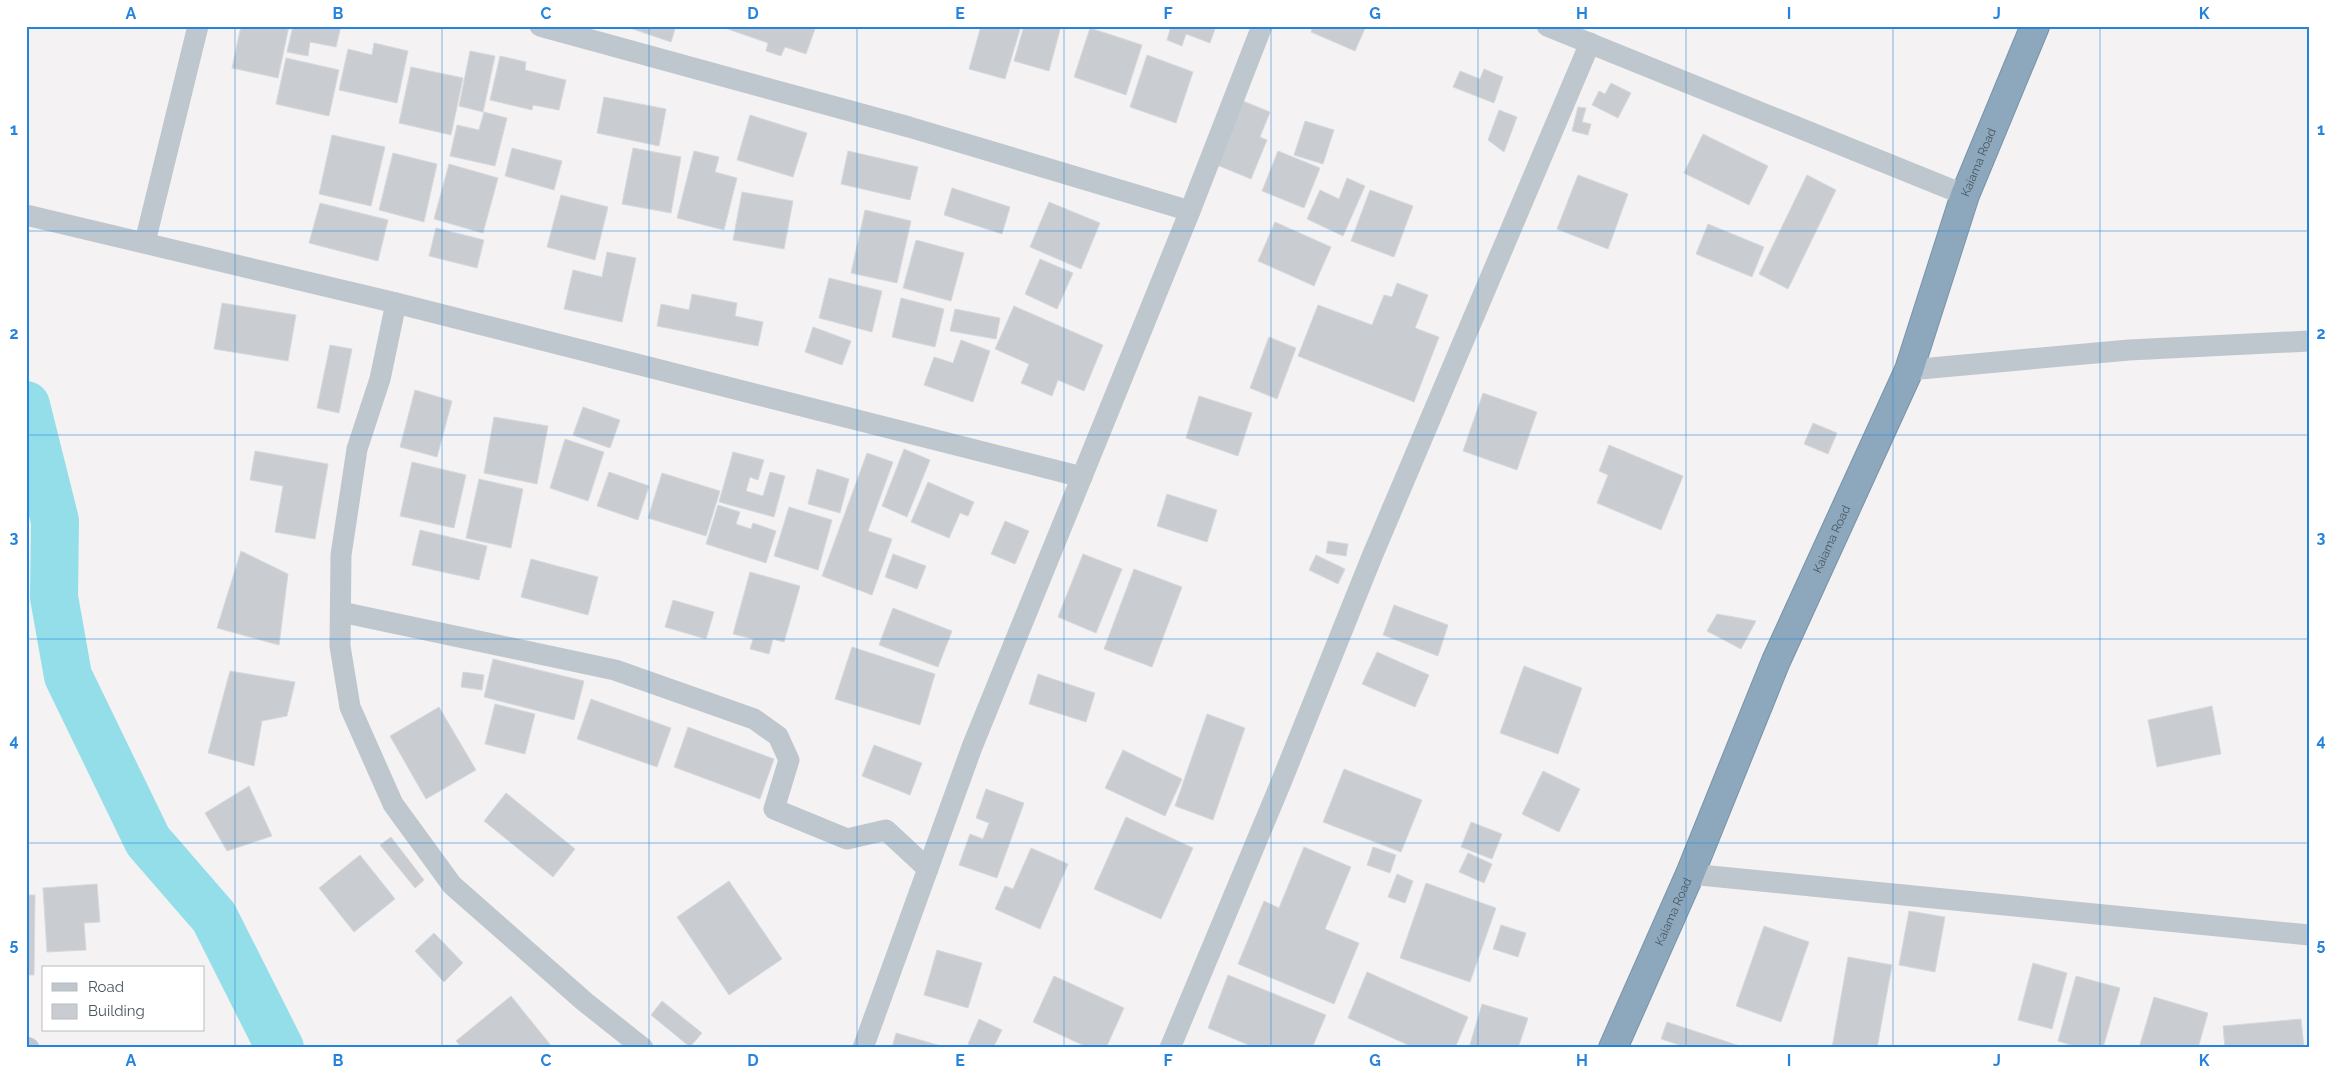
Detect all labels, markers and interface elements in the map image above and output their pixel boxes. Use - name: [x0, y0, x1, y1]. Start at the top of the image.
- text: A: [126, 4, 137, 23]
- text: B: [333, 4, 344, 23]
- text: C: [541, 4, 552, 23]
- text: D: [747, 4, 759, 23]
- text: E: [955, 4, 965, 23]
- text: F: [1163, 4, 1173, 23]
- text: G: [1369, 4, 1381, 23]
- text: H: [1576, 4, 1588, 23]
- text: I: [1787, 4, 1791, 23]
- text: J: [1993, 4, 2001, 23]
- text: K: [2199, 4, 2210, 23]
- text: 1: [10, 120, 18, 139]
- text: 1: [2317, 120, 2325, 139]
- street label: Kaiama Road: [1958, 126, 1999, 199]
- text: 2: [9, 324, 19, 343]
- text: 2: [2316, 324, 2326, 343]
- street label: Kaiama Road: [1810, 503, 1853, 575]
- text: 3: [10, 528, 19, 547]
- text: 3: [2317, 528, 2326, 547]
- text: 4: [9, 731, 19, 750]
- text: 4: [2316, 731, 2326, 750]
- street label: Kaiama Road: [1652, 876, 1694, 948]
- text: 5: [10, 935, 19, 954]
- text: 5: [2317, 935, 2326, 954]
- legend: [42, 966, 205, 1032]
- text: Road: [88, 978, 124, 996]
- text: Building: [88, 1002, 145, 1020]
- text: A: [126, 1051, 137, 1070]
- text: B: [333, 1051, 344, 1070]
- text: C: [541, 1051, 552, 1070]
- text: D: [747, 1051, 759, 1070]
- text: E: [955, 1051, 965, 1070]
- text: F: [1163, 1051, 1173, 1070]
- text: G: [1369, 1051, 1381, 1070]
- text: H: [1576, 1051, 1588, 1070]
- text: I: [1787, 1051, 1791, 1070]
- text: J: [1993, 1051, 2001, 1070]
- text: K: [2199, 1051, 2210, 1070]

